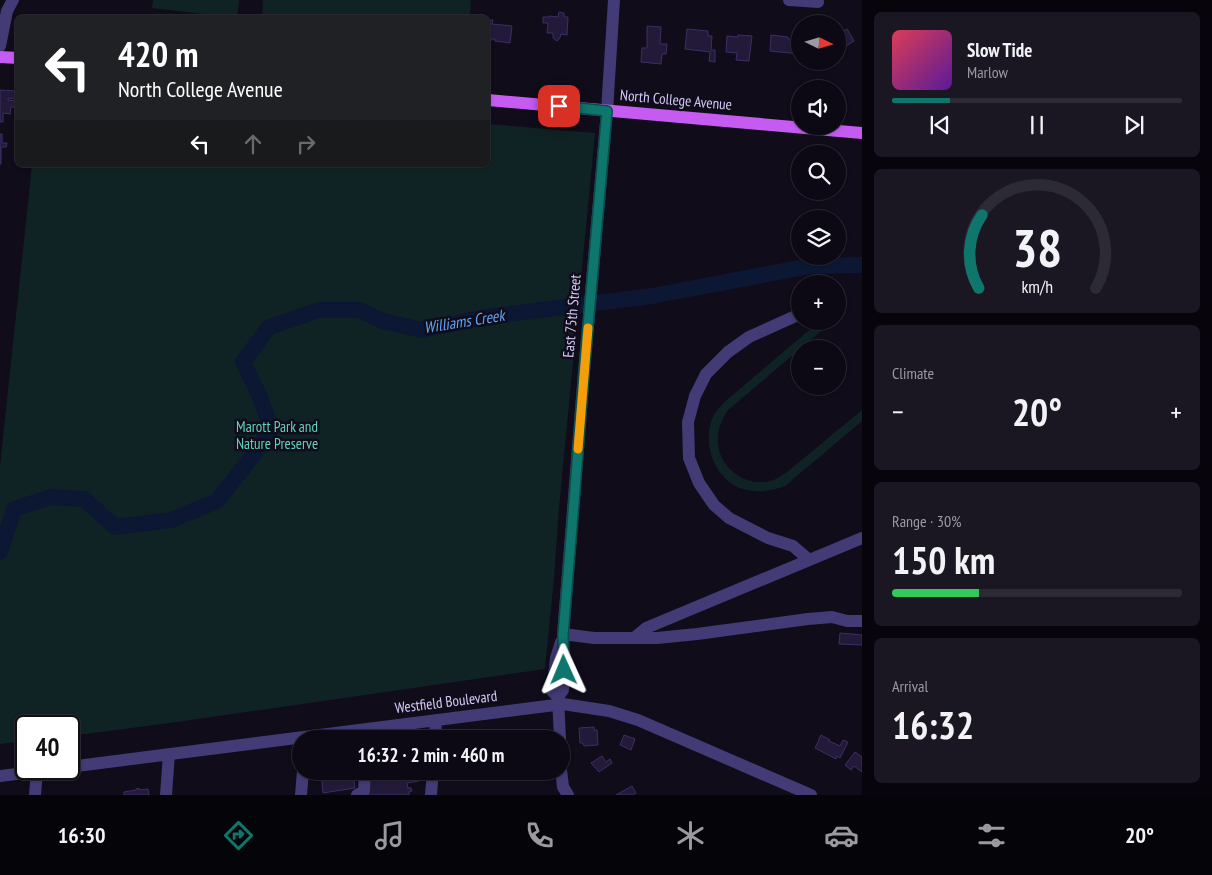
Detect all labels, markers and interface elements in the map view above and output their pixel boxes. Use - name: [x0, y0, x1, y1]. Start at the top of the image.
- north arrow: [791, 15, 846, 70]
- map controls: [791, 15, 846, 395]
- text: 420 m: [118, 31, 199, 77]
- icon: left: [35, 35, 100, 100]
- text: Slow Tide: [967, 38, 1032, 62]
- text: Marlow: [967, 62, 1008, 82]
- text: North College Avenue: [118, 75, 283, 103]
- button: sound: [791, 80, 846, 135]
- pin: [538, 85, 580, 127]
- street label: North College Avenue: [619, 85, 733, 114]
- icon: arrive: [545, 92, 573, 120]
- icon: previous: [926, 111, 954, 139]
- icon: pause: [1023, 111, 1051, 139]
- icon: next: [1120, 111, 1148, 139]
- icon: left: [186, 130, 214, 158]
- icon: ahead: [239, 130, 267, 158]
- icon: right: [292, 130, 320, 158]
- button: search: [791, 145, 846, 200]
- button: layers: [791, 210, 846, 265]
- text: 38: [1012, 214, 1062, 281]
- street label: East 75th Street: [558, 274, 585, 358]
- button: +: [791, 275, 846, 330]
- text: km/h: [1021, 275, 1053, 298]
- water label: Williams Creek: [422, 304, 508, 337]
- button: −: [791, 340, 846, 395]
- text: Climate: [892, 363, 934, 383]
- text: 20°: [1012, 387, 1062, 436]
- text: −: [892, 393, 904, 430]
- text: +: [1170, 393, 1182, 430]
- park label: Marott Park and Nature Preserve: [236, 417, 318, 453]
- text: Range · 30%: [892, 511, 961, 531]
- text: 150 km: [892, 535, 995, 584]
- position arrow: [537, 643, 589, 695]
- text: Arrival: [892, 676, 928, 696]
- street label: Westfield Boulevard: [394, 686, 498, 717]
- text: 16:32: [892, 700, 974, 749]
- speed limit sign: 40: [15, 715, 80, 780]
- text: 16:32 · 2 min · 460 m: [358, 743, 504, 767]
- icon: directions: [221, 818, 256, 853]
- icon: music: [372, 818, 407, 853]
- icon: phone: [522, 818, 557, 853]
- icon: climate: [673, 818, 708, 853]
- icon: car: [824, 818, 859, 853]
- icon: filters: [974, 818, 1009, 853]
- text: 16:30: [58, 821, 105, 849]
- text: 20°: [1125, 821, 1154, 849]

